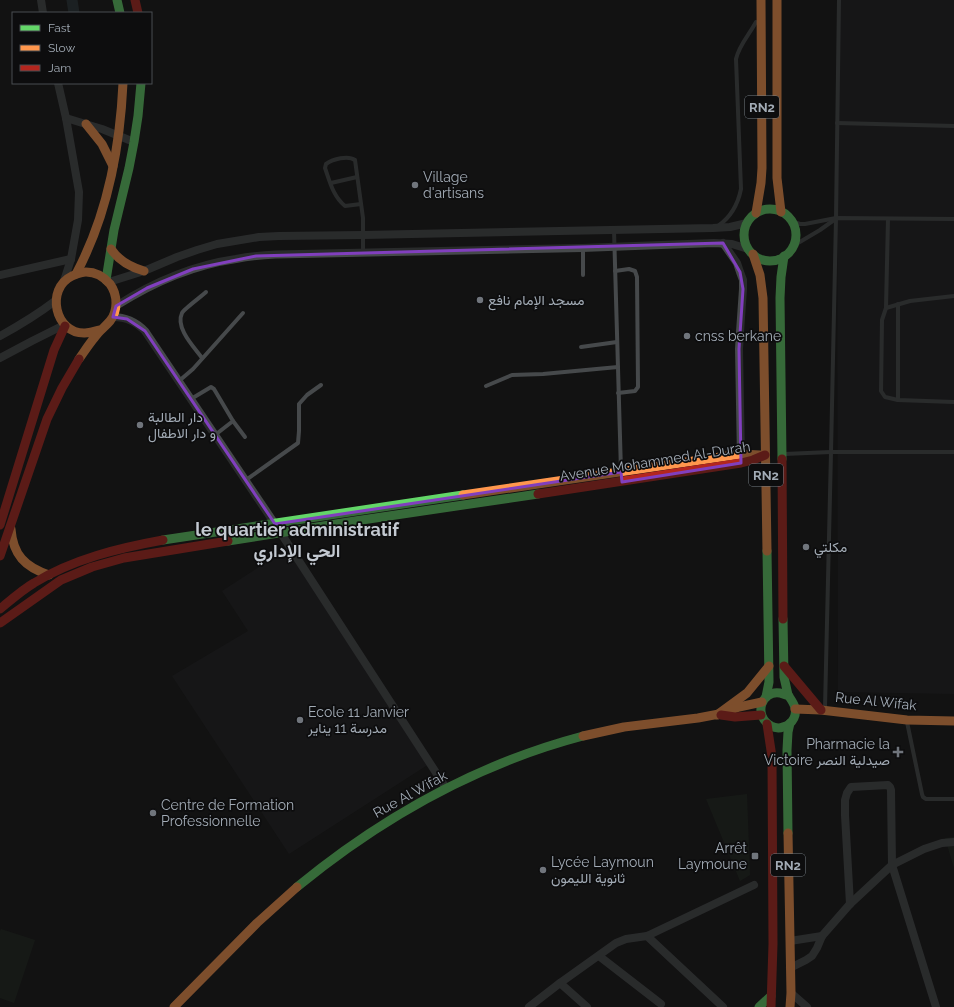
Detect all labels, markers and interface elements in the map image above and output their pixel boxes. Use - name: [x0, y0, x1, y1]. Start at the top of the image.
- legend: [12, 12, 152, 84]
- text: Fast: [48, 21, 71, 35]
- text: Slow: [48, 41, 75, 55]
- text: Jam: [48, 61, 71, 75]
- road number: RN2: [745, 96, 779, 118]
- place label: Village d'artisans: [423, 169, 484, 201]
- marker: Village d'artisans: [410, 180, 420, 190]
- place label: مسجد الإمام نافع: [488, 292, 585, 311]
- marker: مسجد الإمام نافع: [475, 295, 485, 305]
- place label: cnss berkane: [695, 328, 781, 344]
- marker: cnss berkane: [682, 331, 692, 341]
- place label: دار الطالبة و دار الاطفال: [148, 409, 216, 443]
- marker: دار الطالبة و دار الاطفال: [135, 420, 145, 430]
- street label: Avenue Mohammed Al-Durah: [559, 438, 751, 484]
- road number: RN2: [749, 464, 783, 486]
- district label: le quartier administratif الحي الإداري: [195, 519, 400, 566]
- place label: مكلتي: [814, 539, 847, 559]
- marker: مكلتي: [801, 542, 811, 552]
- street label: Rue Al Wifak: [834, 689, 918, 713]
- place label: Ecole 11 Janvier مدرسة 11 يناير: [307, 704, 409, 737]
- marker: Ecole 11 Janvier مدرسة 11 يناير: [295, 715, 305, 725]
- place label: Pharmacie la Victoire صيدلية النصر: [764, 736, 890, 769]
- marker: Pharmacie la Victoire صيدلية النصر: [893, 747, 903, 757]
- street label: Rue Al Wifak: [370, 767, 450, 821]
- place label: Centre de Formation Professionnelle: [161, 797, 294, 829]
- marker: Centre de Formation Professionnelle: [148, 808, 158, 818]
- place label: Arrêt Laymoune: [678, 840, 747, 872]
- marker: Arrêt Laymoune: [750, 851, 760, 861]
- place label: Lycée Laymoun ثانوية الليمون: [551, 854, 654, 887]
- road number: RN2: [771, 854, 805, 876]
- marker: Lycée Laymoun ثانوية الليمون: [538, 865, 548, 875]

